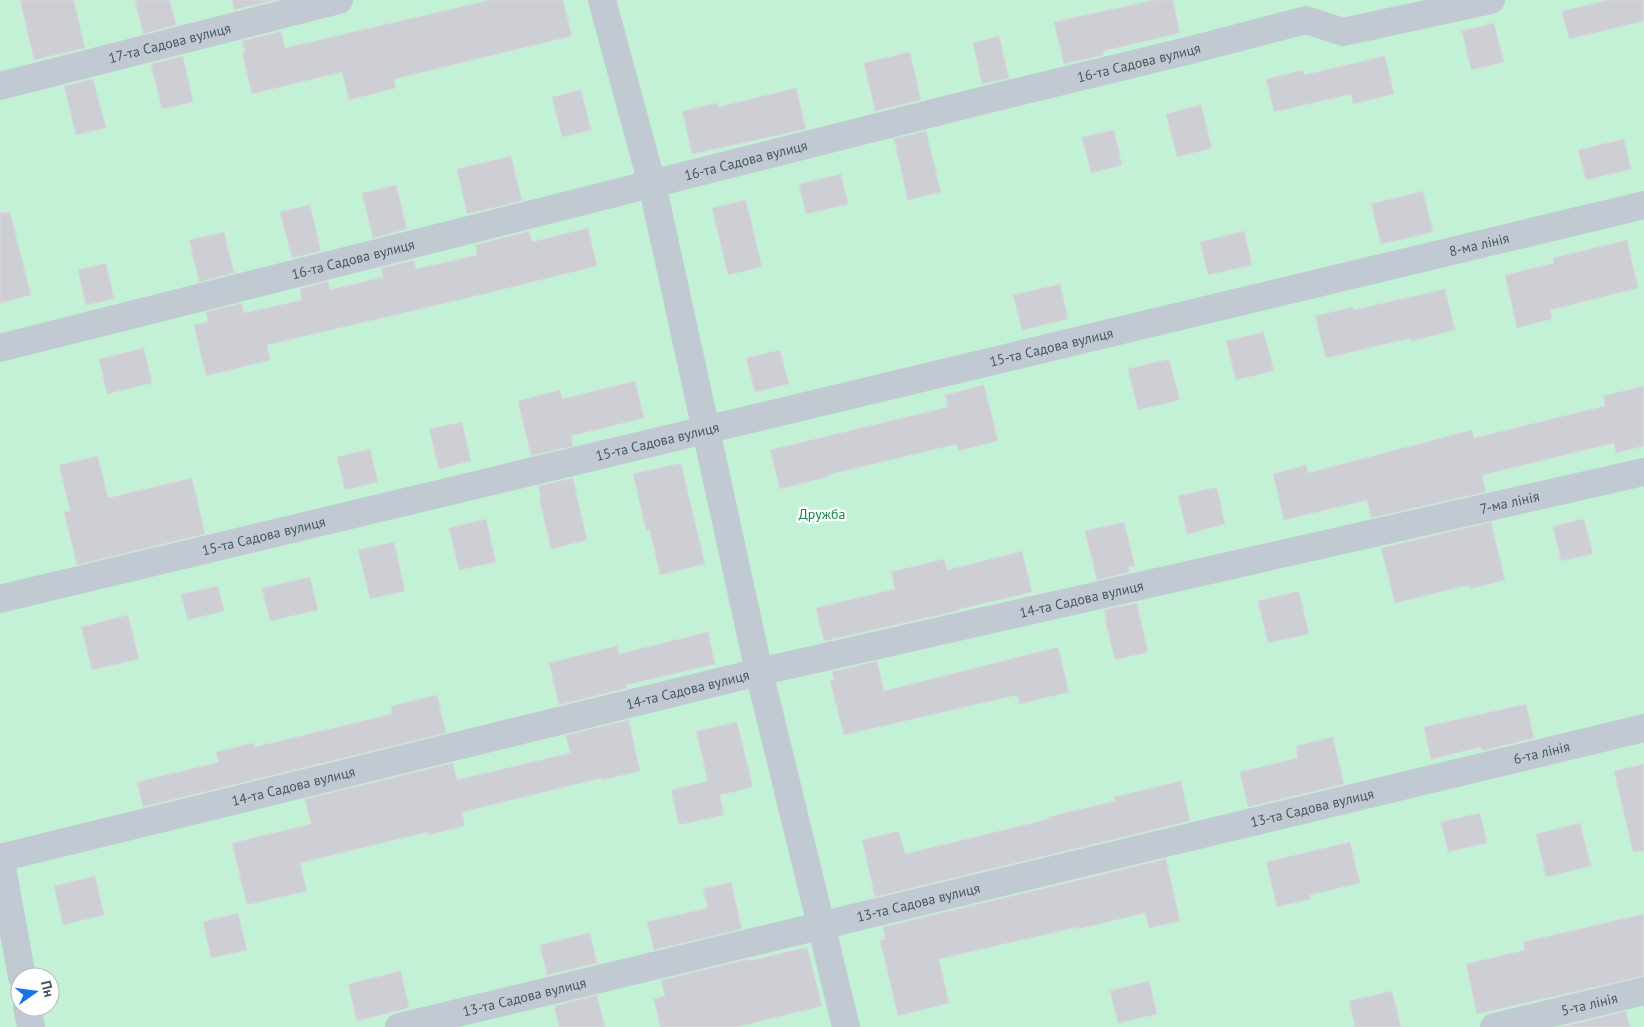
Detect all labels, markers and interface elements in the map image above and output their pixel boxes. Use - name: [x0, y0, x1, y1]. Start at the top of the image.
- street label: 17-та Садова вулиця: [107, 19, 233, 67]
- street label: 16-та Садова вулиця: [1075, 39, 1202, 86]
- street label: 16-та Садова вулиця: [682, 136, 809, 184]
- street label: 8-ма лінія: [1447, 229, 1511, 260]
- street label: 16-та Садова вулиця: [289, 235, 416, 283]
- street label: 15-та Садова вулиця: [988, 324, 1115, 371]
- street label: 15-та Садова вулиця: [594, 418, 721, 465]
- street label: 7-ма лінія: [1478, 487, 1541, 518]
- park label: Дружба: [799, 505, 846, 523]
- street label: 15-та Садова вулиця: [200, 512, 327, 559]
- street label: 14-та Садова вулиця: [1018, 576, 1145, 622]
- street label: 14-та Садова вулиця: [624, 666, 751, 713]
- street label: 6-та лінія: [1511, 737, 1572, 768]
- street label: 14-та Садова вулиця: [230, 762, 357, 810]
- street label: 13-та Садова вулиця: [1248, 784, 1376, 831]
- street label: 13-та Садова вулиця: [855, 879, 982, 926]
- north arrow: [10, 967, 60, 1017]
- street label: 13-та Садова вулиця: [461, 973, 588, 1020]
- text: Пн: [37, 979, 58, 999]
- street label: 5-та лінія: [1559, 989, 1619, 1020]

